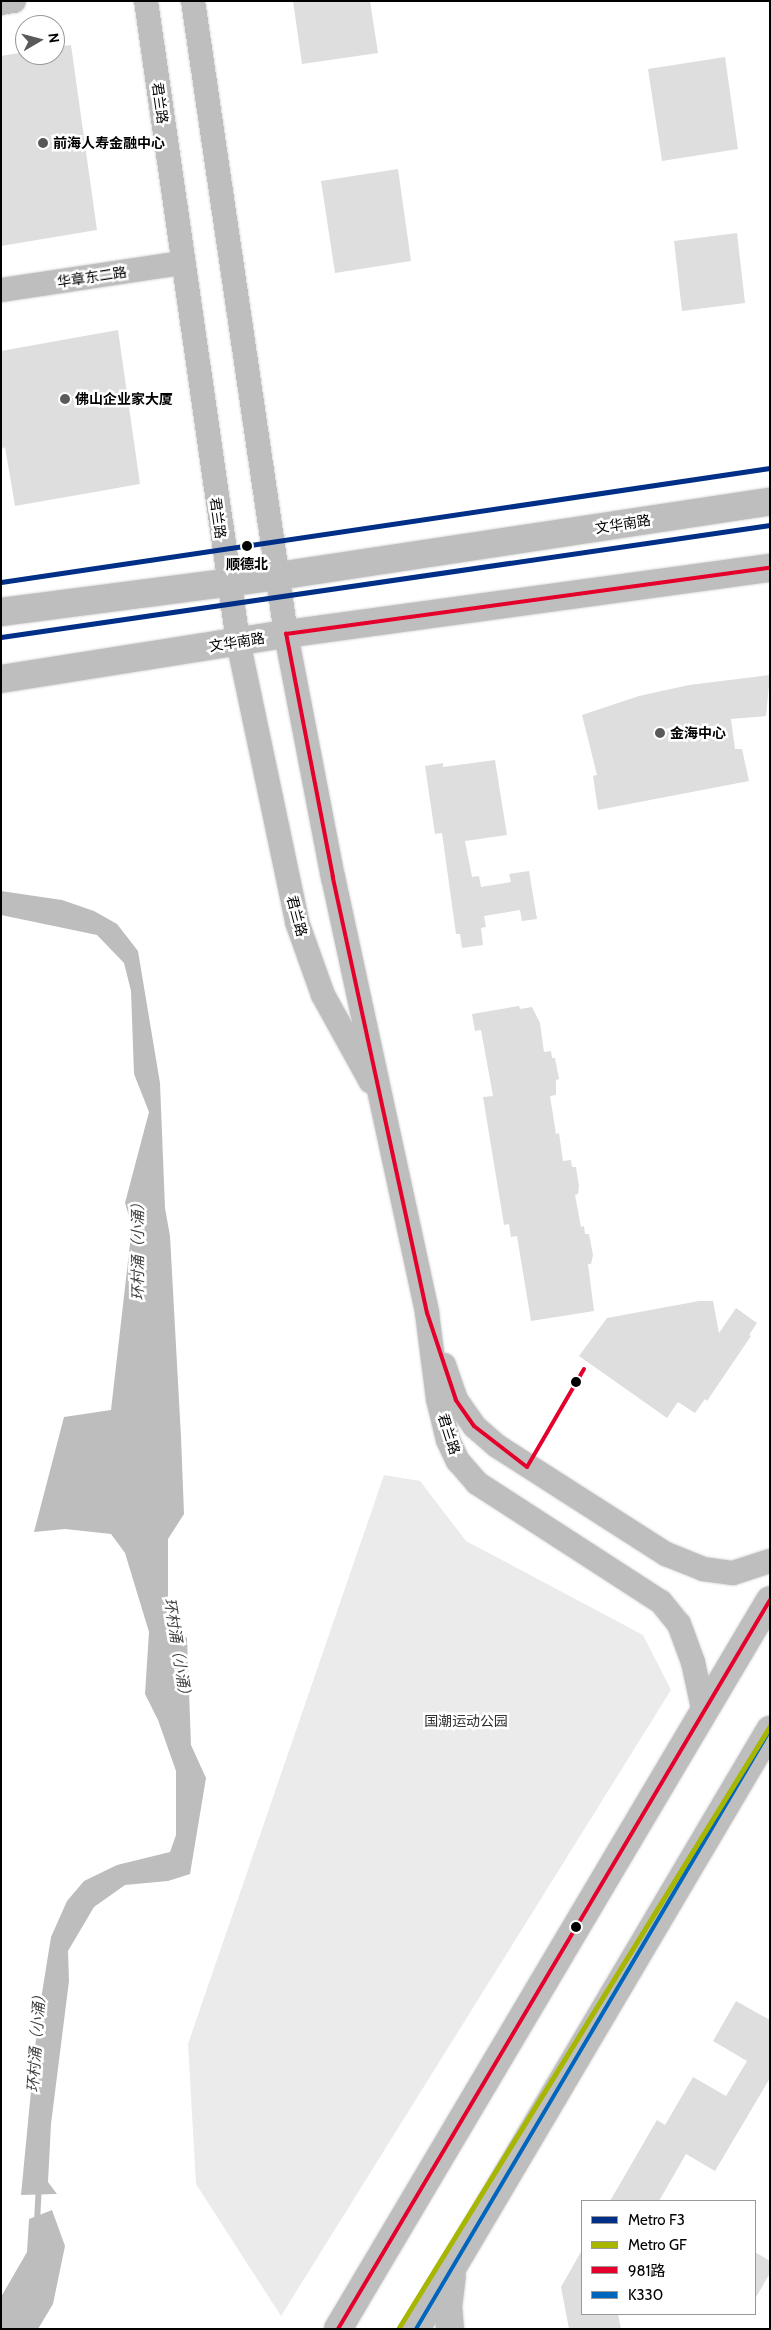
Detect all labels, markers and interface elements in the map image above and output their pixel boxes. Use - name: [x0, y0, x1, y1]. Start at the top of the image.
- north arrow: [15, 15, 65, 65]
- text: N: [44, 32, 63, 44]
- street label: 君兰路: [149, 81, 171, 125]
- place label: 前海人寿金融中心: [53, 135, 165, 151]
- marker: 前海人寿金融中心: [37, 137, 49, 149]
- street label: 华章东二路: [56, 263, 128, 291]
- place label: 佛山企业家大厦: [75, 391, 173, 407]
- marker: 佛山企业家大厦: [59, 393, 71, 405]
- street label: 君兰路: [207, 496, 229, 540]
- street label: 文华南路: [594, 511, 652, 537]
- marker: 顺德北: [240, 539, 254, 553]
- place label: 顺德北: [226, 556, 268, 572]
- street label: 文华南路: [208, 629, 266, 655]
- place label: 金海中心: [670, 725, 726, 741]
- marker: 金海中心: [654, 727, 666, 739]
- street label: 君兰路: [283, 894, 311, 938]
- water label: 环村涌（小涌）: [130, 1196, 148, 1300]
- unlabelled marker: [571, 1377, 581, 1387]
- street label: 君兰路: [435, 1411, 463, 1457]
- water label: 环村涌（小涌）: [160, 1597, 194, 1703]
- park label: 国潮运动公园: [424, 1713, 508, 1729]
- unlabelled marker: [571, 1922, 581, 1932]
- water label: 环村涌（小涌）: [24, 1987, 50, 2093]
- legend: [581, 2200, 756, 2315]
- text: Metro F3: [628, 2211, 685, 2229]
- text: Metro GF: [628, 2236, 687, 2254]
- text: 981路: [628, 2262, 666, 2280]
- text: K330: [628, 2286, 663, 2304]

